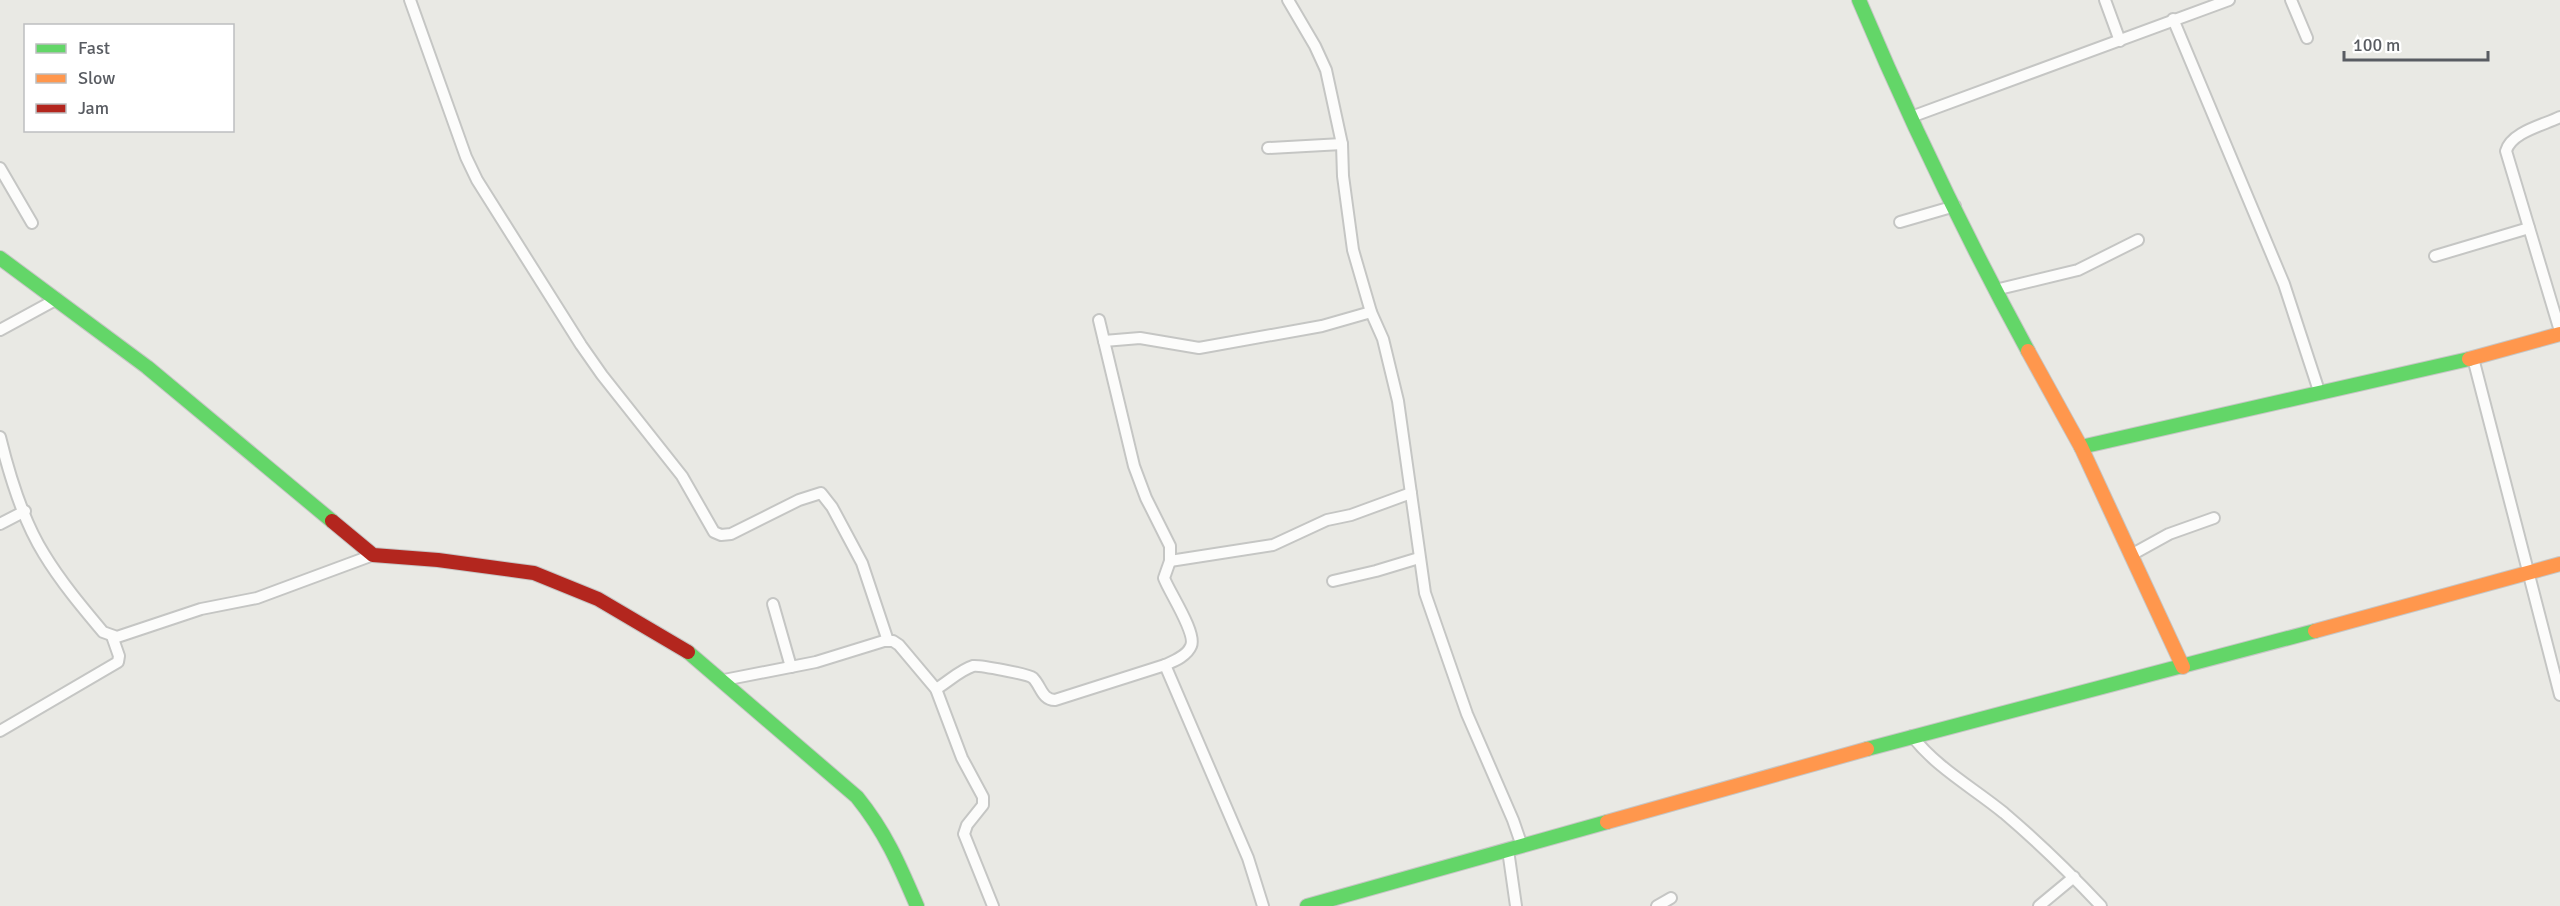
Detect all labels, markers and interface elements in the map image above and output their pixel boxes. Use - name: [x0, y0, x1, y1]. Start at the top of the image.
- legend: [24, 24, 234, 132]
- scale bar: [2344, 24, 2488, 62]
- text: 100 m: [2353, 34, 2400, 56]
- text: Fast: [78, 37, 110, 59]
- text: Slow: [78, 67, 115, 89]
- text: Jam: [78, 97, 109, 119]

